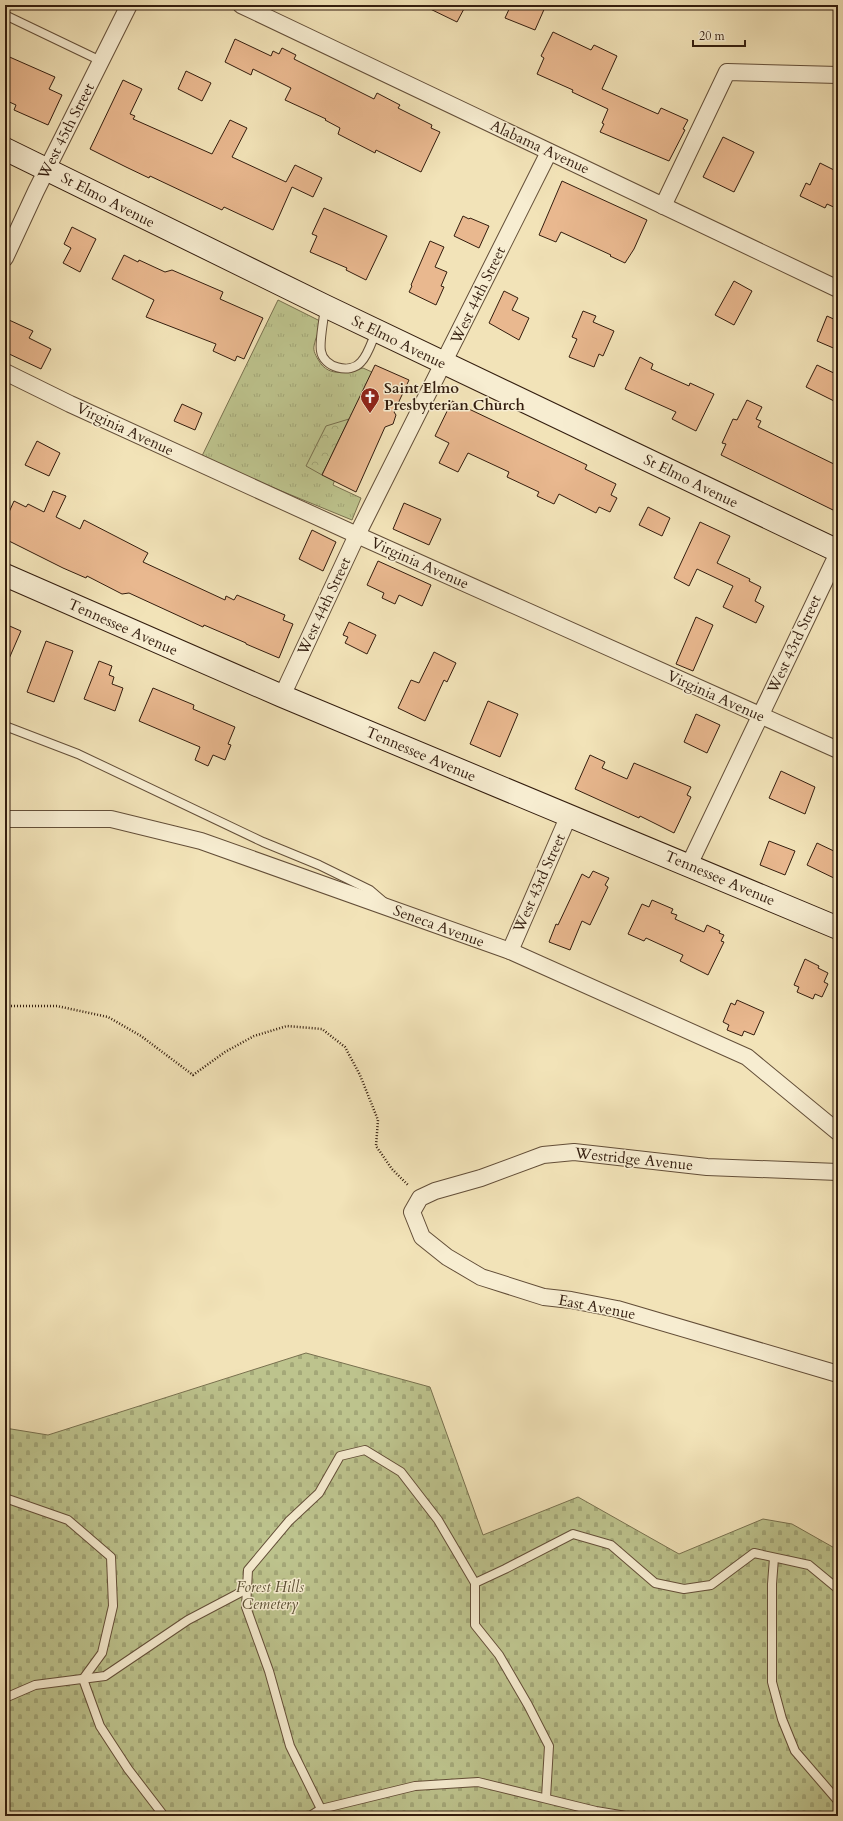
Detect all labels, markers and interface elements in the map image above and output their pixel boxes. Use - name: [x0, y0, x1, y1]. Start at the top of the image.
- scale bar: [693, 22, 745, 48]
- text: 20 m: [699, 28, 726, 44]
- street label: West 45th Street: [33, 79, 99, 183]
- street label: Alabama Avenue: [487, 115, 593, 179]
- street label: St Elmo Avenue: [58, 168, 159, 232]
- street label: West 44th Street: [445, 243, 510, 348]
- street label: St Elmo Avenue: [348, 310, 450, 374]
- place label: Saint Elmo Presbyterian Church: [384, 378, 526, 415]
- church icon: Saint Elmo Presbyterian Church: [359, 386, 381, 414]
- street label: Virginia Avenue: [73, 398, 177, 460]
- street label: St Elmo Avenue: [640, 449, 742, 513]
- street label: Virginia Avenue: [368, 532, 472, 594]
- street label: West 44th Street: [292, 554, 355, 659]
- street label: West 43rd Street: [762, 591, 826, 697]
- street label: Tennessee Avenue: [65, 594, 181, 660]
- street label: Virginia Avenue: [664, 665, 768, 727]
- street label: Tennessee Avenue: [363, 722, 479, 786]
- street label: West 43rd Street: [508, 830, 570, 936]
- street label: Tennessee Avenue: [662, 846, 778, 910]
- street label: Seneca Avenue: [391, 900, 488, 952]
- street label: Westridge Avenue: [573, 1143, 694, 1175]
- street label: East Avenue: [557, 1290, 637, 1324]
- park label: Forest Hills Cemetery: [236, 1577, 304, 1614]

